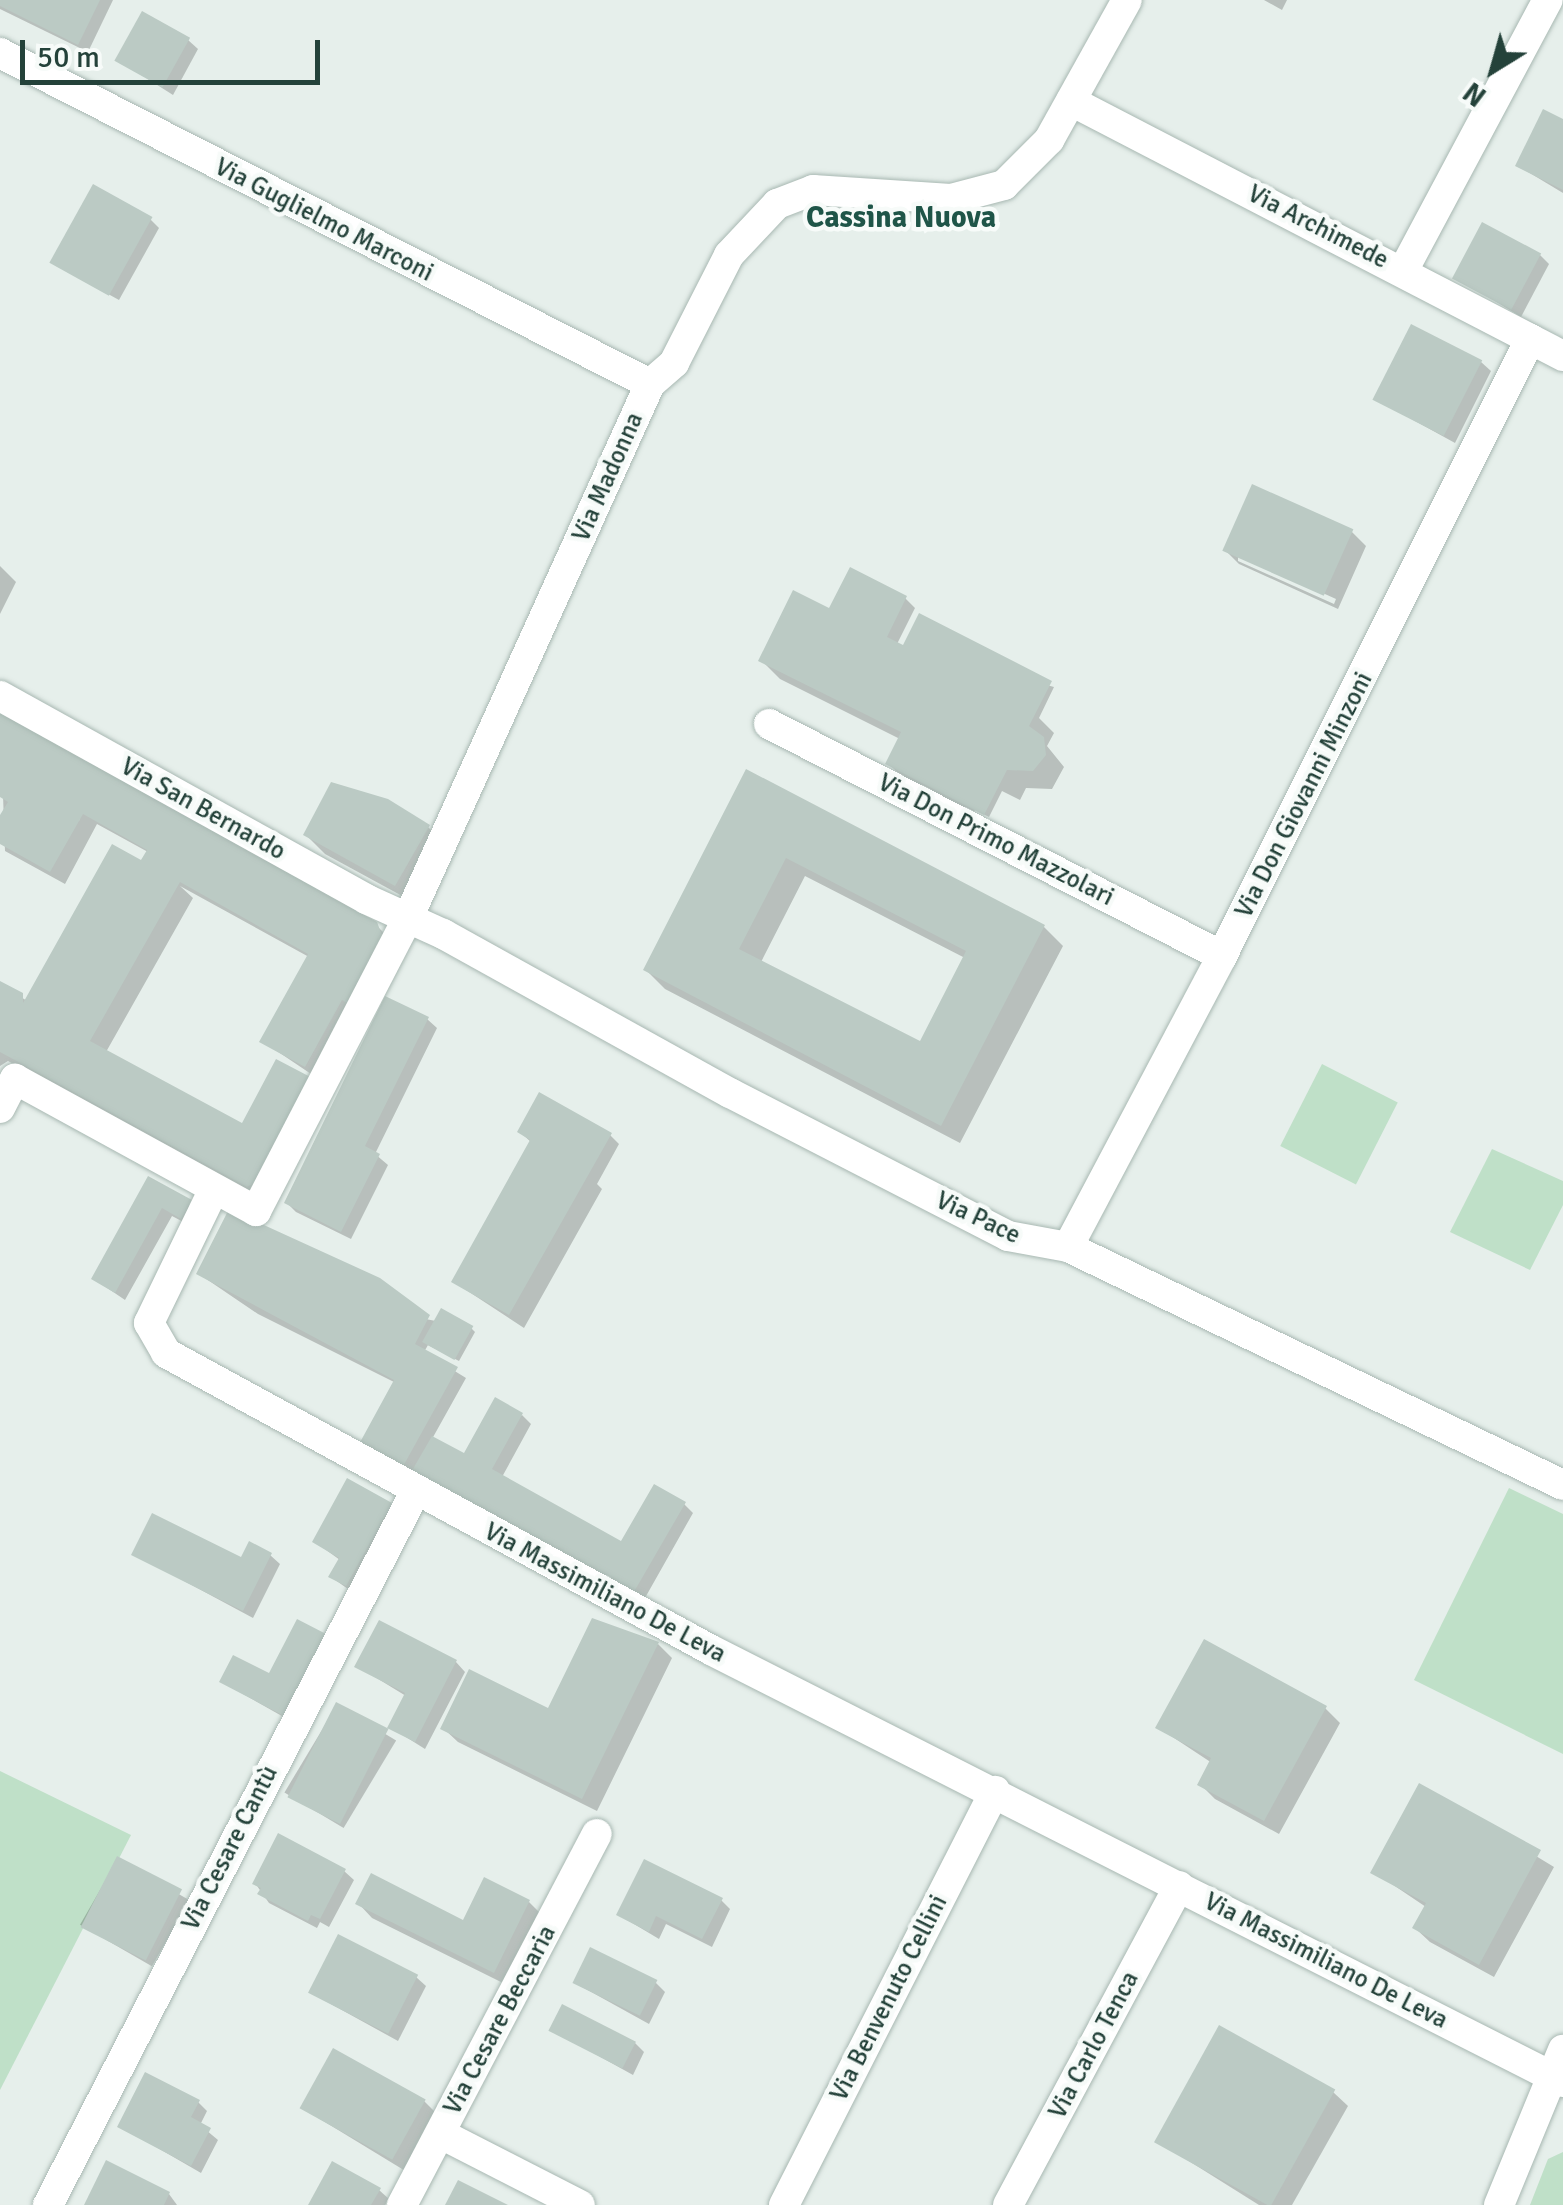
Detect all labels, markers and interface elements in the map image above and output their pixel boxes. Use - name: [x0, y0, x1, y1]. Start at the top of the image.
- scale bar: [25, 20, 325, 82]
- north arrow: [1443, 20, 1543, 120]
- text: 50 m: [37, 39, 100, 76]
- text: N: [1457, 75, 1493, 113]
- street label: Via Guglielmo Marconi: [210, 152, 438, 288]
- street label: Via Archimede: [1243, 179, 1393, 275]
- district label: Cassina Nuova: [806, 200, 996, 236]
- street label: Via Madonna: [566, 408, 650, 546]
- street label: Via Don Giovanni Minzoni: [1229, 667, 1379, 923]
- street label: Via San Bernardo: [116, 751, 290, 867]
- street label: Via Don Primo Mazzolari: [873, 767, 1119, 913]
- street label: Via Pace: [931, 1185, 1025, 1251]
- street label: Via Massimiliano De Leva: [479, 1517, 731, 1669]
- street label: Via Cesare Cantù: [176, 1761, 284, 1935]
- street label: Via Massimiliano De Leva: [1199, 1887, 1453, 2035]
- street label: Via Benvenuto Cellini: [824, 1890, 954, 2106]
- street label: Via Cesare Beccaria: [437, 1920, 563, 2120]
- street label: Via Carlo Tenca: [1043, 1966, 1145, 2124]

